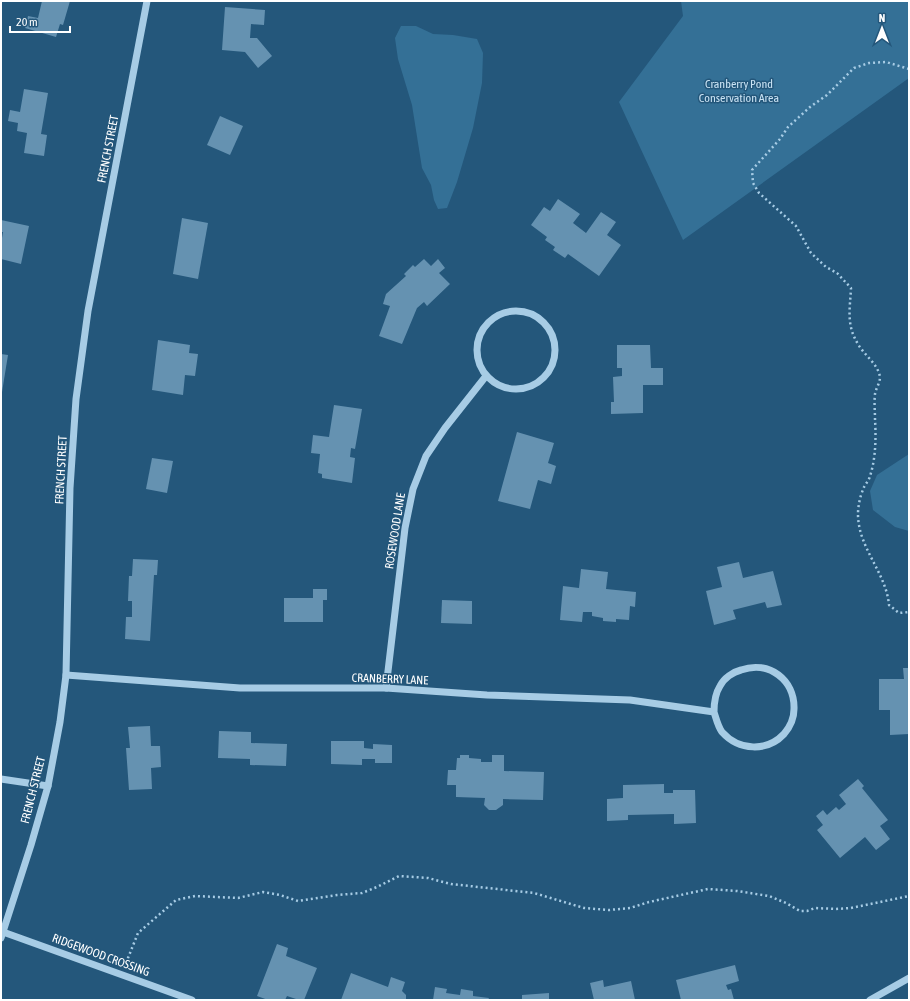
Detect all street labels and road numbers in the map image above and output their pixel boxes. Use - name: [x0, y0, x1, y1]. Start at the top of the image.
- street label: FRENCH STREET: [95, 113, 122, 184]
- street label: FRENCH STREET: [52, 435, 70, 505]
- street label: ROSEWOOD LANE: [382, 492, 408, 570]
- street label: CRANBERRY LANE: [351, 671, 429, 687]
- street label: FRENCH STREET: [18, 754, 48, 825]
- street label: RIDGEWOOD CROSSING: [50, 931, 152, 979]

